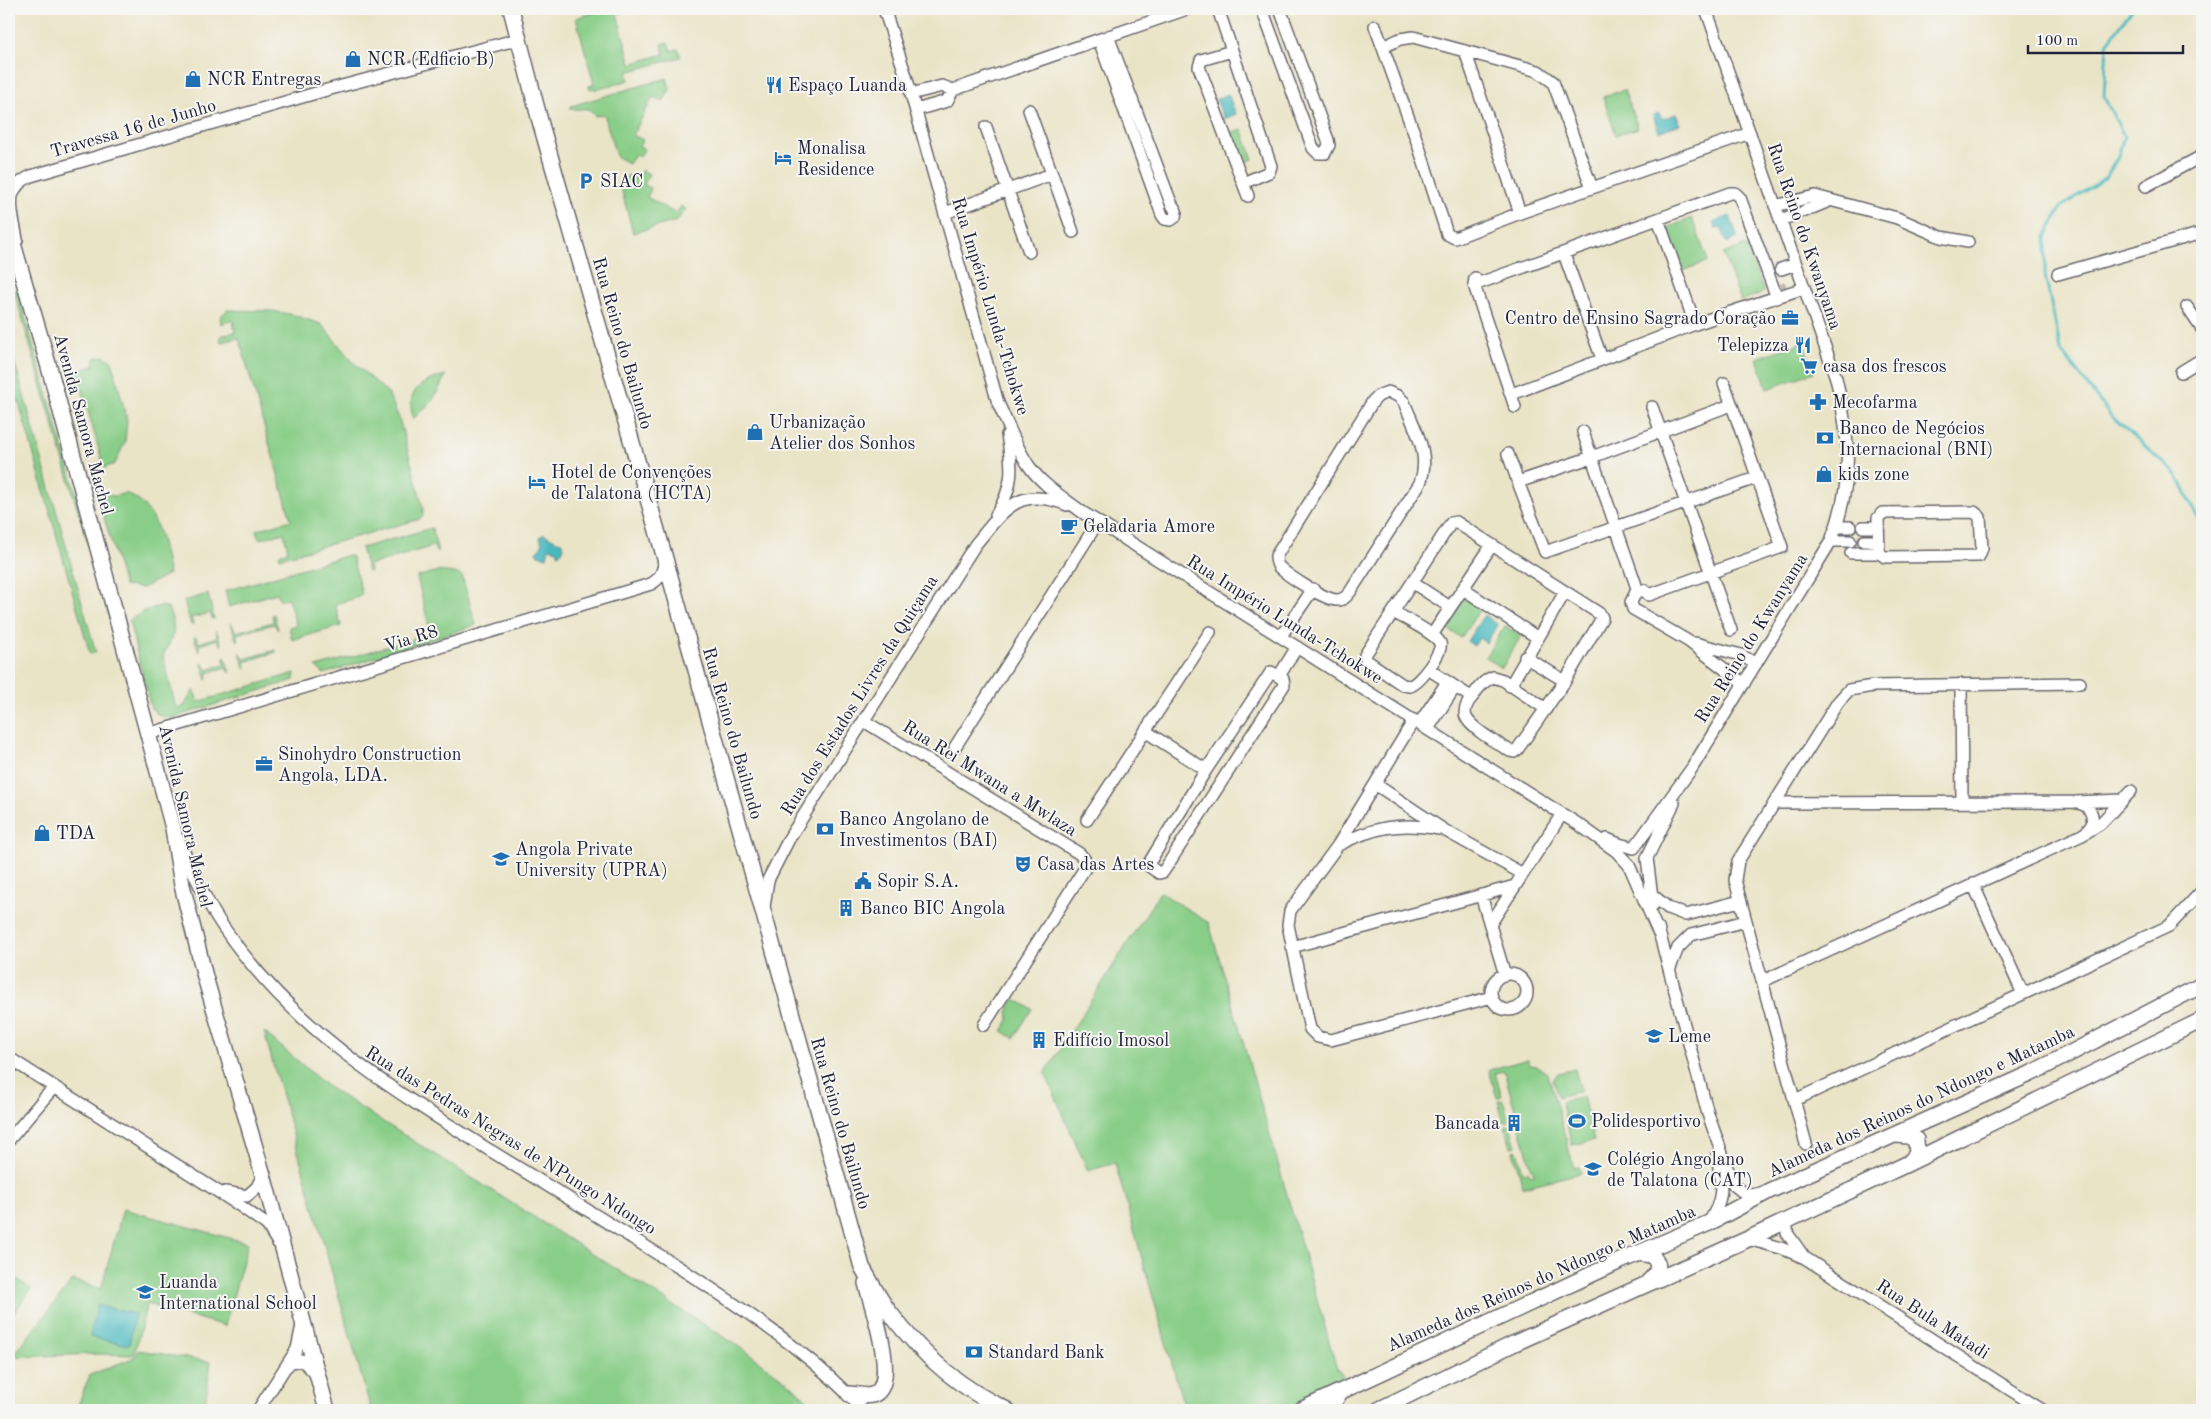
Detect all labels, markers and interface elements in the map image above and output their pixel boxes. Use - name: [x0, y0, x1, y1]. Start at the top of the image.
- scale bar: [2028, 22, 2184, 54]
- text: 100 m: [2036, 34, 2078, 49]
- shop icon: NCR (Edficio B): [343, 49, 363, 69]
- place label: NCR (Edficio B): [367, 50, 495, 69]
- shop icon: NCR Entregas: [183, 69, 203, 89]
- place label: NCR Entregas: [207, 71, 322, 89]
- restaurant icon: Espaço Luanda: [764, 75, 784, 95]
- place label: Espaço Luanda: [788, 77, 907, 95]
- street label: Travessa 16 de Junho: [48, 97, 218, 161]
- place label: Monalisa Residence: [797, 140, 874, 179]
- street label: Rua Reino do Kwanyama: [1764, 141, 1845, 332]
- hotel icon: Monalisa Residence: [773, 148, 793, 168]
- parking icon: SIAC: [576, 171, 596, 191]
- place label: SIAC: [600, 173, 643, 191]
- street label: Rua Império Lunda-Tchokwe: [948, 195, 1032, 417]
- street label: Rua Reino do Bailundo: [589, 255, 655, 431]
- office icon: Centro de Ensino Sagrado Coração: [1780, 308, 1800, 328]
- place label: Centro de Ensino Sagrado Coração: [1505, 310, 1776, 328]
- street label: Avenida Samora Machel: [50, 332, 116, 517]
- restaurant icon: Telepizza: [1793, 335, 1813, 355]
- place label: Telepizza: [1717, 337, 1789, 355]
- supermarket icon: casa dos frescos: [1799, 356, 1819, 376]
- place label: casa dos frescos: [1823, 358, 1947, 376]
- pharmacy icon: Mecofarma: [1808, 392, 1828, 412]
- place label: Mecofarma: [1832, 394, 1918, 412]
- place label: Urbanização Atelier dos Sonhos: [769, 414, 915, 453]
- place label: Banco de Negócios Internacional (BNI): [1839, 420, 1993, 459]
- shop icon: Urbanização Atelier dos Sonhos: [745, 422, 765, 442]
- bank icon: Banco de Negócios Internacional (BNI): [1815, 428, 1835, 448]
- place label: Hotel de Convenções de Talatona (HCTA): [551, 464, 712, 503]
- shop icon: kids zone: [1814, 464, 1834, 484]
- place label: kids zone: [1838, 466, 1909, 484]
- hotel icon: Hotel de Convenções de Talatona (HCTA): [527, 472, 547, 492]
- cafe icon: Geladaria Amore: [1059, 516, 1079, 536]
- place label: Geladaria Amore: [1083, 518, 1215, 536]
- street label: Rua Reino do Kwanyama: [1692, 550, 1812, 726]
- street label: Rua Império Lunda-Tchokwe: [1183, 552, 1385, 688]
- street label: Rua dos Estados Livres da Quiçama: [778, 572, 942, 819]
- street label: Via R8: [382, 622, 440, 656]
- street label: Rua Reino do Bailundo: [699, 645, 765, 821]
- street label: Rua Rei Mwana a Mwlaza: [899, 718, 1080, 840]
- street label: Avenida Samora Machel: [155, 723, 215, 909]
- place label: Sinohydro Construction Angola, LDA.: [278, 746, 462, 785]
- office icon: Sinohydro Construction Angola, LDA.: [254, 754, 274, 774]
- place label: Banco Angolano de Investimentos (BAI): [839, 811, 998, 850]
- bank icon: Banco Angolano de Investimentos (BAI): [815, 819, 835, 839]
- shop icon: TDA: [32, 823, 52, 843]
- place label: TDA: [56, 825, 96, 843]
- place label: Angola Private University (UPRA): [515, 841, 668, 880]
- school or university icon: Angola Private University (UPRA): [491, 849, 511, 869]
- theatre icon: Casa das Artes: [1013, 854, 1033, 874]
- place label: Casa das Artes: [1037, 856, 1155, 874]
- public building icon: Sopir S.A.: [853, 871, 873, 891]
- place label: Sopir S.A.: [877, 873, 959, 891]
- building icon: Banco BIC Angola: [836, 898, 856, 918]
- place label: Banco BIC Angola: [860, 900, 1005, 918]
- street label: Alameda dos Reinos do Ndongo e Matamba: [1765, 1023, 2078, 1181]
- school or university icon: Leme: [1644, 1026, 1664, 1046]
- place label: Leme: [1668, 1028, 1711, 1046]
- building icon: Edifício Imosol: [1029, 1030, 1049, 1050]
- place label: Edifício Imosol: [1053, 1032, 1169, 1050]
- street label: Rua Reino do Bailundo: [807, 1035, 873, 1211]
- street label: Rua das Pedras Negras de NPungo Ndongo: [362, 1043, 659, 1238]
- sports icon: Polidesportivo: [1567, 1111, 1587, 1131]
- building icon: Bancada: [1504, 1113, 1524, 1133]
- place label: Polidesportivo: [1591, 1113, 1701, 1131]
- place label: Bancada: [1434, 1115, 1500, 1133]
- place label: Colégio Angolano de Talatona (CAT): [1607, 1151, 1753, 1190]
- school or university icon: Colégio Angolano de Talatona (CAT): [1583, 1159, 1603, 1179]
- street label: Alameda dos Reinos do Ndongo e Matamba: [1384, 1202, 1699, 1355]
- place label: Luanda International School: [159, 1274, 317, 1313]
- street label: Rua Bula Matadi: [1873, 1277, 1992, 1363]
- school or university icon: Luanda International School: [135, 1282, 155, 1302]
- bank icon: Standard Bank: [964, 1342, 984, 1362]
- place label: Standard Bank: [988, 1344, 1105, 1362]

